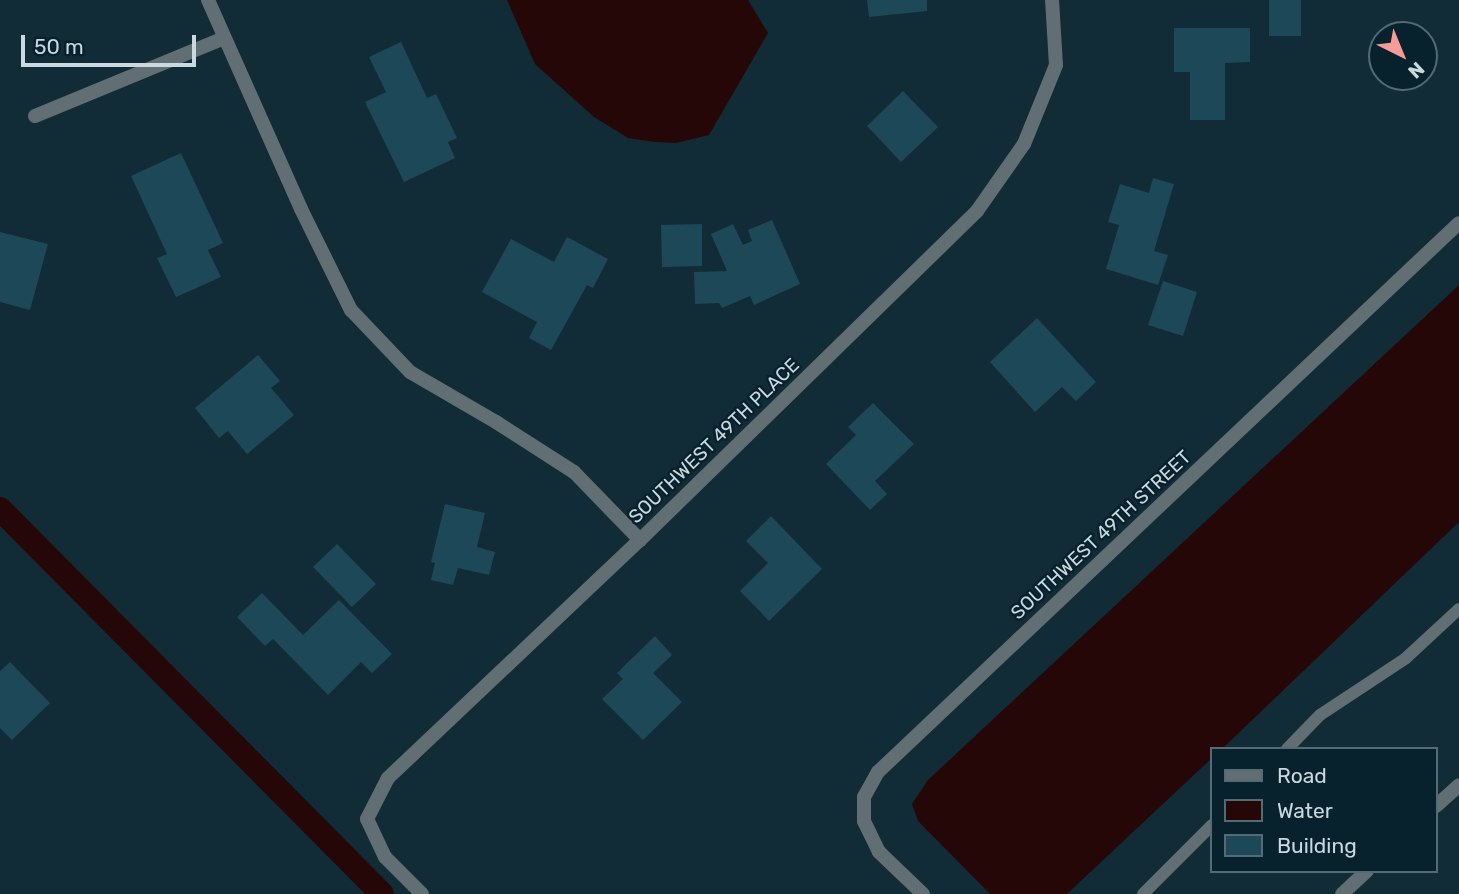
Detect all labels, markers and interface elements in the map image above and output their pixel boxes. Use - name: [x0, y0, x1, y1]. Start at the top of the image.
- scale bar: [24, 21, 200, 65]
- north arrow: [1368, 21, 1438, 91]
- text: 50 m: [34, 34, 84, 59]
- text: N: [1403, 57, 1429, 83]
- street label: SOUTHWEST 49TH PLACE: [624, 354, 804, 528]
- street label: SOUTHWEST 49TH STREET: [1006, 446, 1196, 624]
- legend: [1210, 747, 1438, 873]
- text: Road: [1277, 763, 1327, 788]
- text: Water: [1277, 798, 1333, 823]
- text: Building: [1277, 833, 1357, 858]

